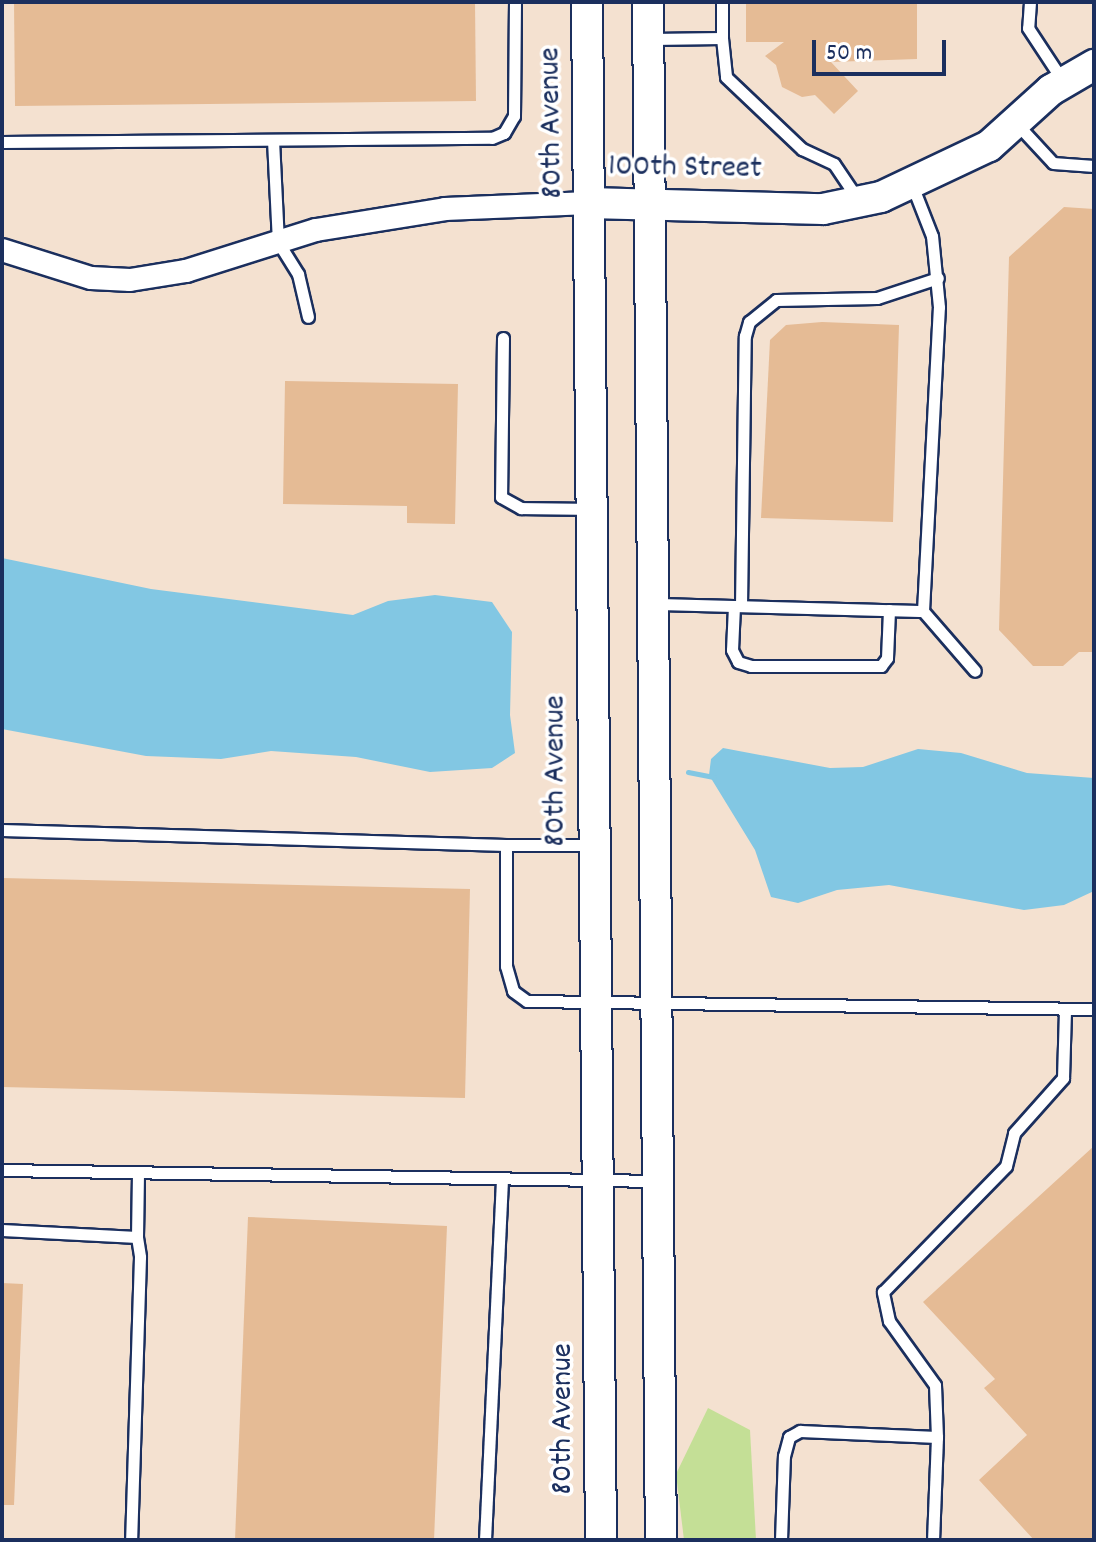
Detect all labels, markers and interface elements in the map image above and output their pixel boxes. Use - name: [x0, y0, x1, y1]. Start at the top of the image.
- scale bar: [816, 24, 950, 74]
- text: 50 m: [826, 37, 872, 71]
- street label: 80th Avenue: [532, 47, 574, 199]
- street label: 100th Street: [608, 148, 762, 190]
- street label: 80th Avenue: [538, 695, 576, 847]
- street label: 80th Avenue: [545, 1343, 583, 1495]

